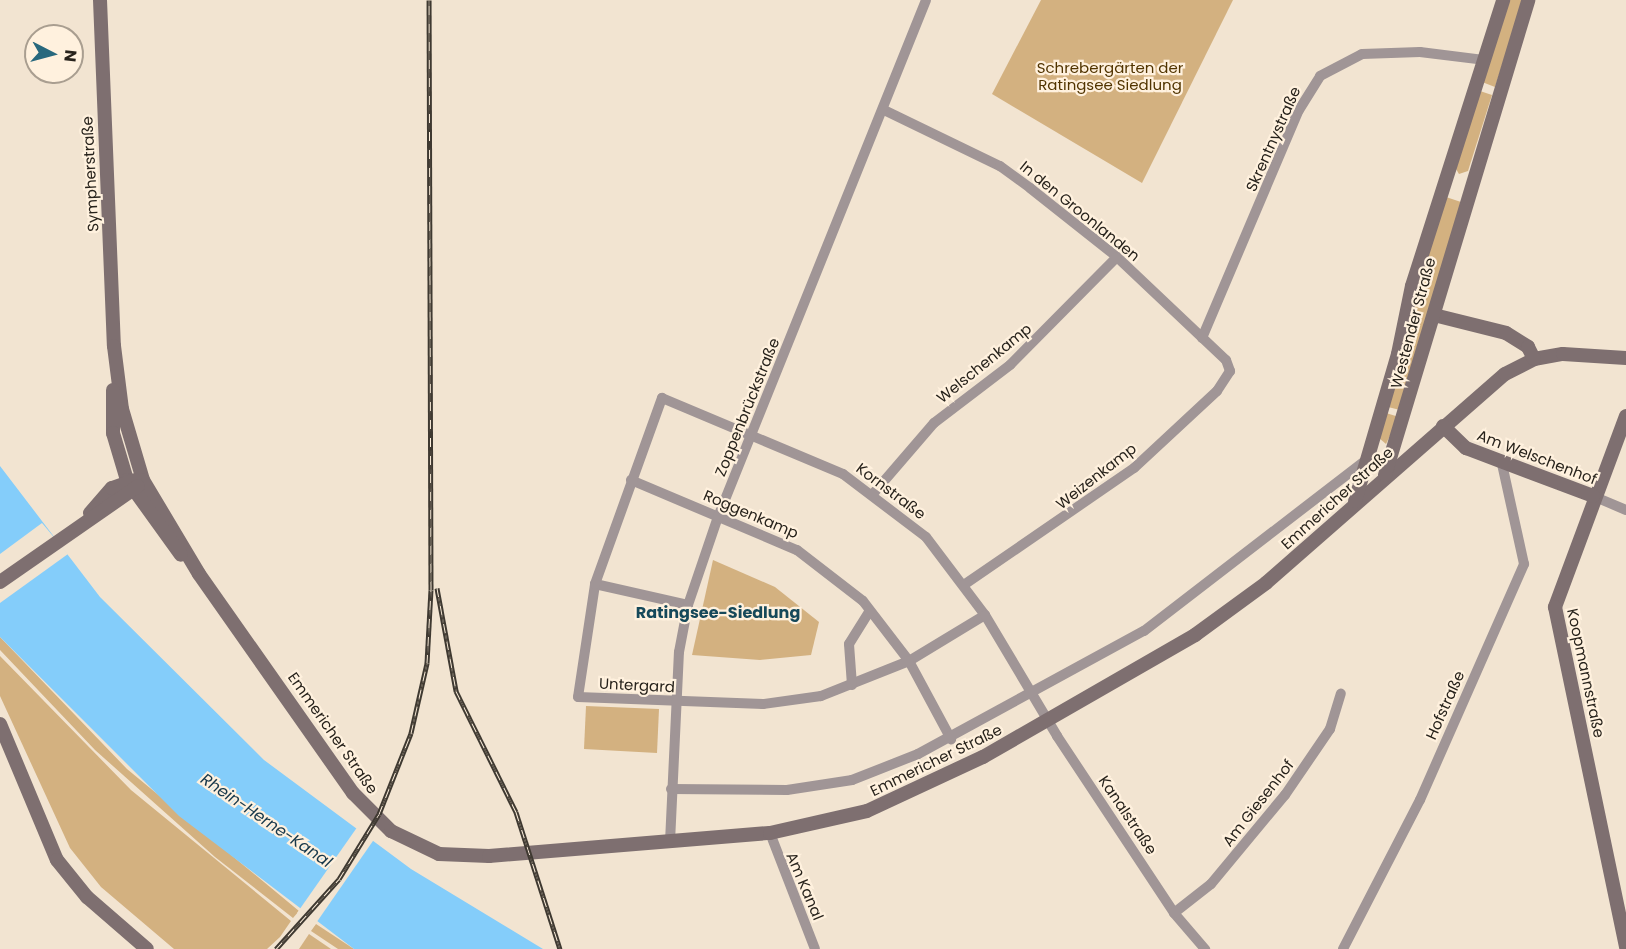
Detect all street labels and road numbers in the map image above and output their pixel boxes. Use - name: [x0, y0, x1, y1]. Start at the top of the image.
- street label: Skrentnystraße: [1242, 84, 1304, 194]
- street label: Sympherstraße: [78, 116, 102, 232]
- street label: In den Groonlanden: [1016, 157, 1144, 265]
- street label: Westender Straße: [1387, 256, 1439, 390]
- street label: Welschenkamp: [933, 319, 1035, 407]
- street label: Zoppenbrückstraße: [711, 335, 783, 479]
- street label: Am Welschenhof: [1475, 426, 1599, 488]
- street label: Weizenkamp: [1052, 439, 1140, 513]
- street label: Emmericher Straße: [1277, 443, 1397, 553]
- street label: Kornstraße: [853, 459, 929, 523]
- street label: Roggenkamp: [701, 486, 801, 542]
- street label: Koopmannstraße: [1564, 607, 1608, 739]
- street label: Hofstraße: [1422, 668, 1468, 742]
- street label: Emmericher Straße: [284, 669, 382, 797]
- street label: Untergard: [599, 674, 675, 696]
- street label: Emmericher Straße: [867, 720, 1005, 800]
- street label: Am Giesenhof: [1219, 756, 1297, 850]
- street label: Kanalstraße: [1095, 772, 1161, 858]
- street label: Am Kanal: [783, 849, 827, 923]

